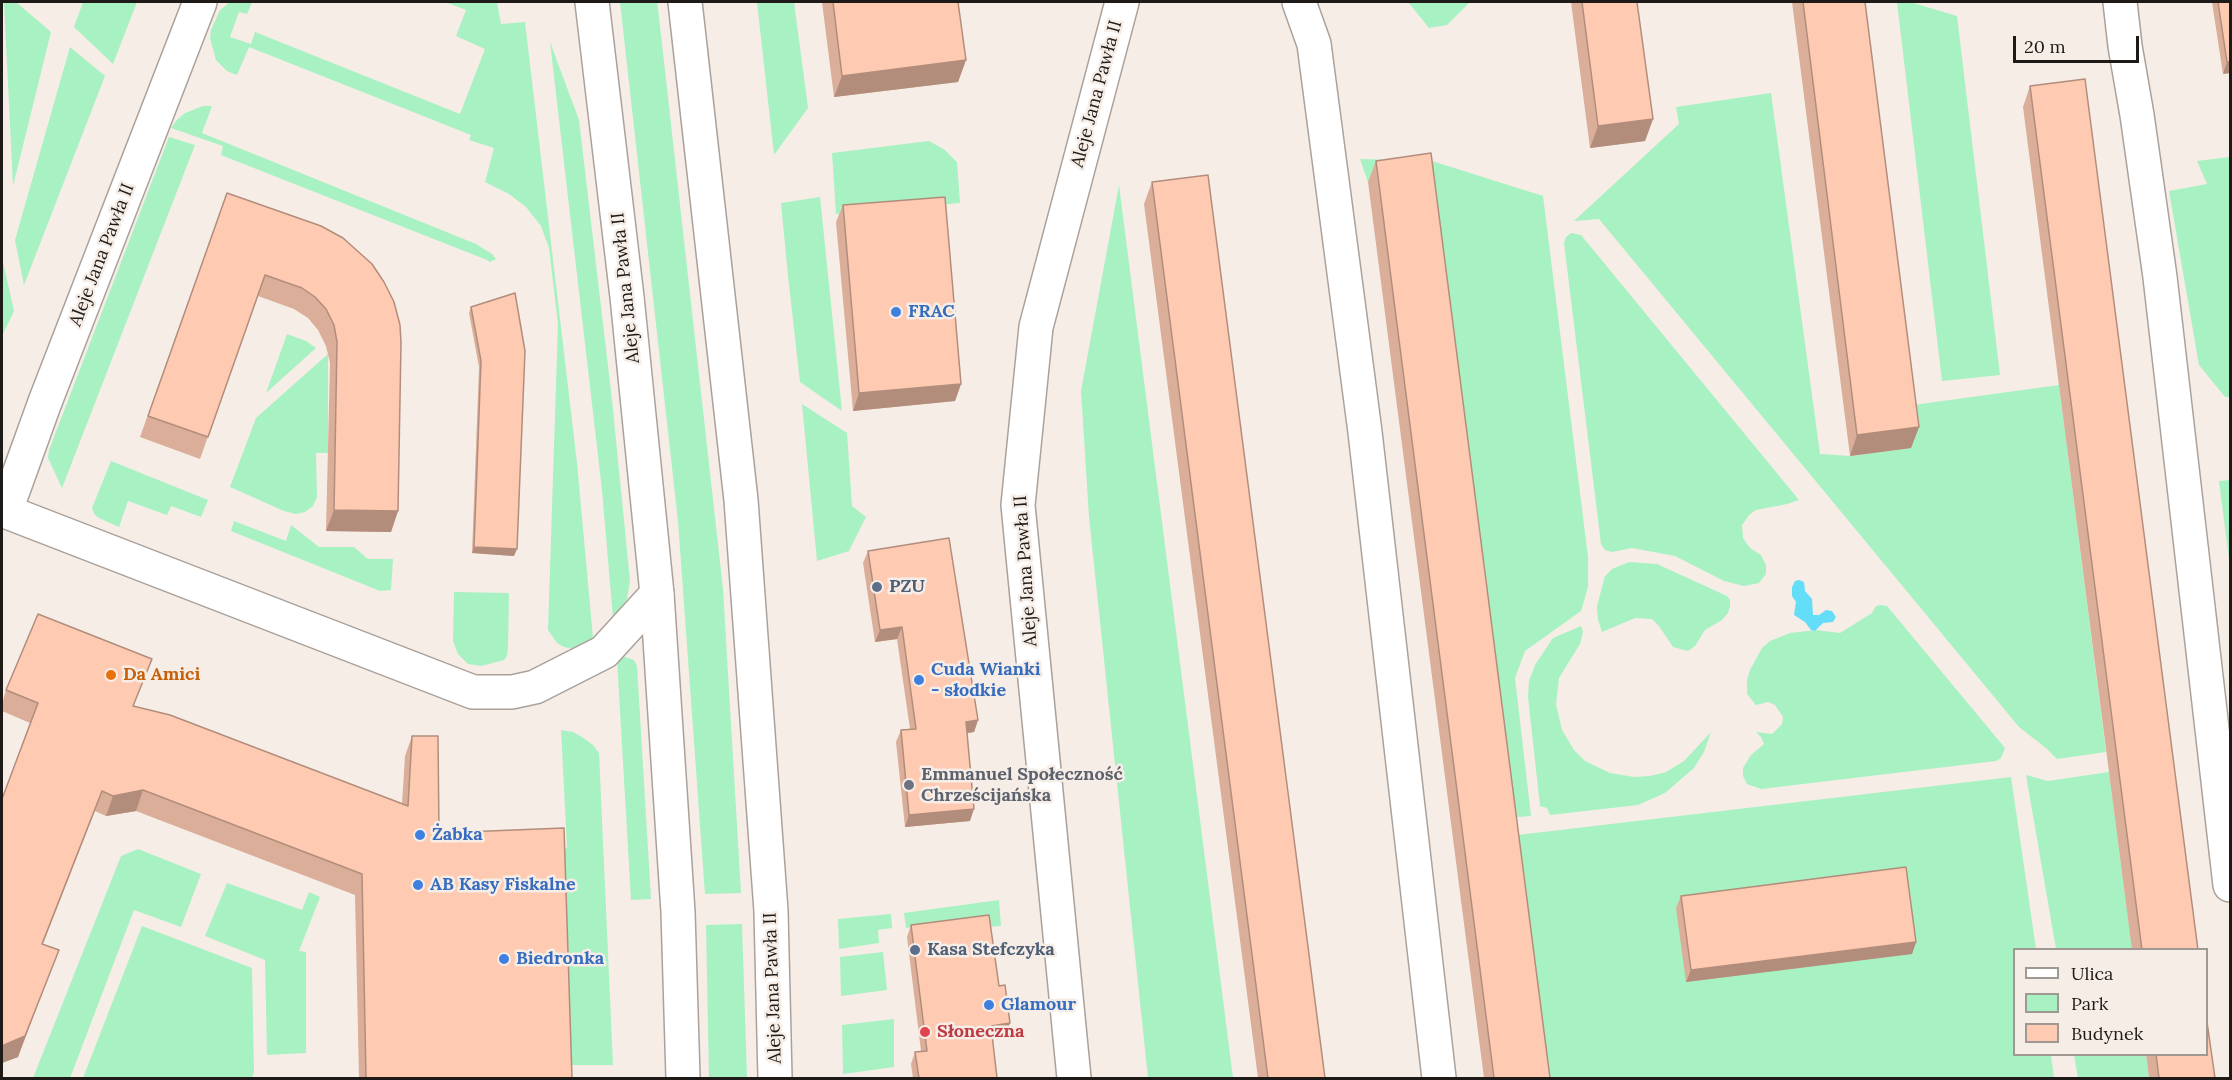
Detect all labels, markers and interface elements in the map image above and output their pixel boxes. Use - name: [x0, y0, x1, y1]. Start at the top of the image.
- street label: Aleje Jana Pawła II: [1067, 18, 1127, 170]
- scale bar: [2016, 24, 2142, 62]
- text: 20 m: [2024, 35, 2066, 58]
- street label: Aleje Jana Pawła II: [65, 180, 139, 330]
- street label: Aleje Jana Pawła II: [607, 212, 645, 364]
- place label: FRAC: [908, 301, 955, 323]
- marker: FRAC: [889, 305, 903, 319]
- street label: Aleje Jana Pawła II: [1010, 495, 1042, 647]
- place label: PZU: [889, 576, 925, 598]
- marker: PZU: [870, 580, 884, 594]
- place label: Cuda Wianki - słodkie: [931, 659, 1041, 702]
- place label: Da Amici: [123, 664, 200, 686]
- marker: Da Amici: [104, 668, 118, 682]
- marker: Cuda Wianki - słodkie: [912, 673, 926, 687]
- place label: Emmanuel Społeczność Chrześcijańska: [921, 764, 1123, 806]
- marker: Emmanuel Społeczność Chrześcijańska: [902, 778, 916, 792]
- place label: Żabka: [432, 824, 483, 846]
- marker: Żabka: [413, 828, 427, 842]
- place label: AB Kasy Fiskalne: [430, 874, 576, 896]
- marker: AB Kasy Fiskalne: [411, 878, 425, 892]
- street label: Aleje Jana Pawła II: [760, 912, 786, 1064]
- place label: Kasa Stefczyka: [927, 939, 1055, 961]
- marker: Kasa Stefczyka: [908, 943, 922, 957]
- place label: Biedronka: [516, 948, 604, 970]
- legend: [2013, 948, 2208, 1056]
- marker: Biedronka: [497, 952, 511, 966]
- text: Ulica: [2071, 962, 2113, 985]
- text: Park: [2071, 992, 2108, 1015]
- place label: Glamour: [1001, 994, 1076, 1016]
- marker: Glamour: [982, 998, 996, 1012]
- place label: Słoneczna: [937, 1021, 1025, 1043]
- text: Budynek: [2071, 1022, 2143, 1045]
- marker: Słoneczna: [918, 1025, 932, 1039]

